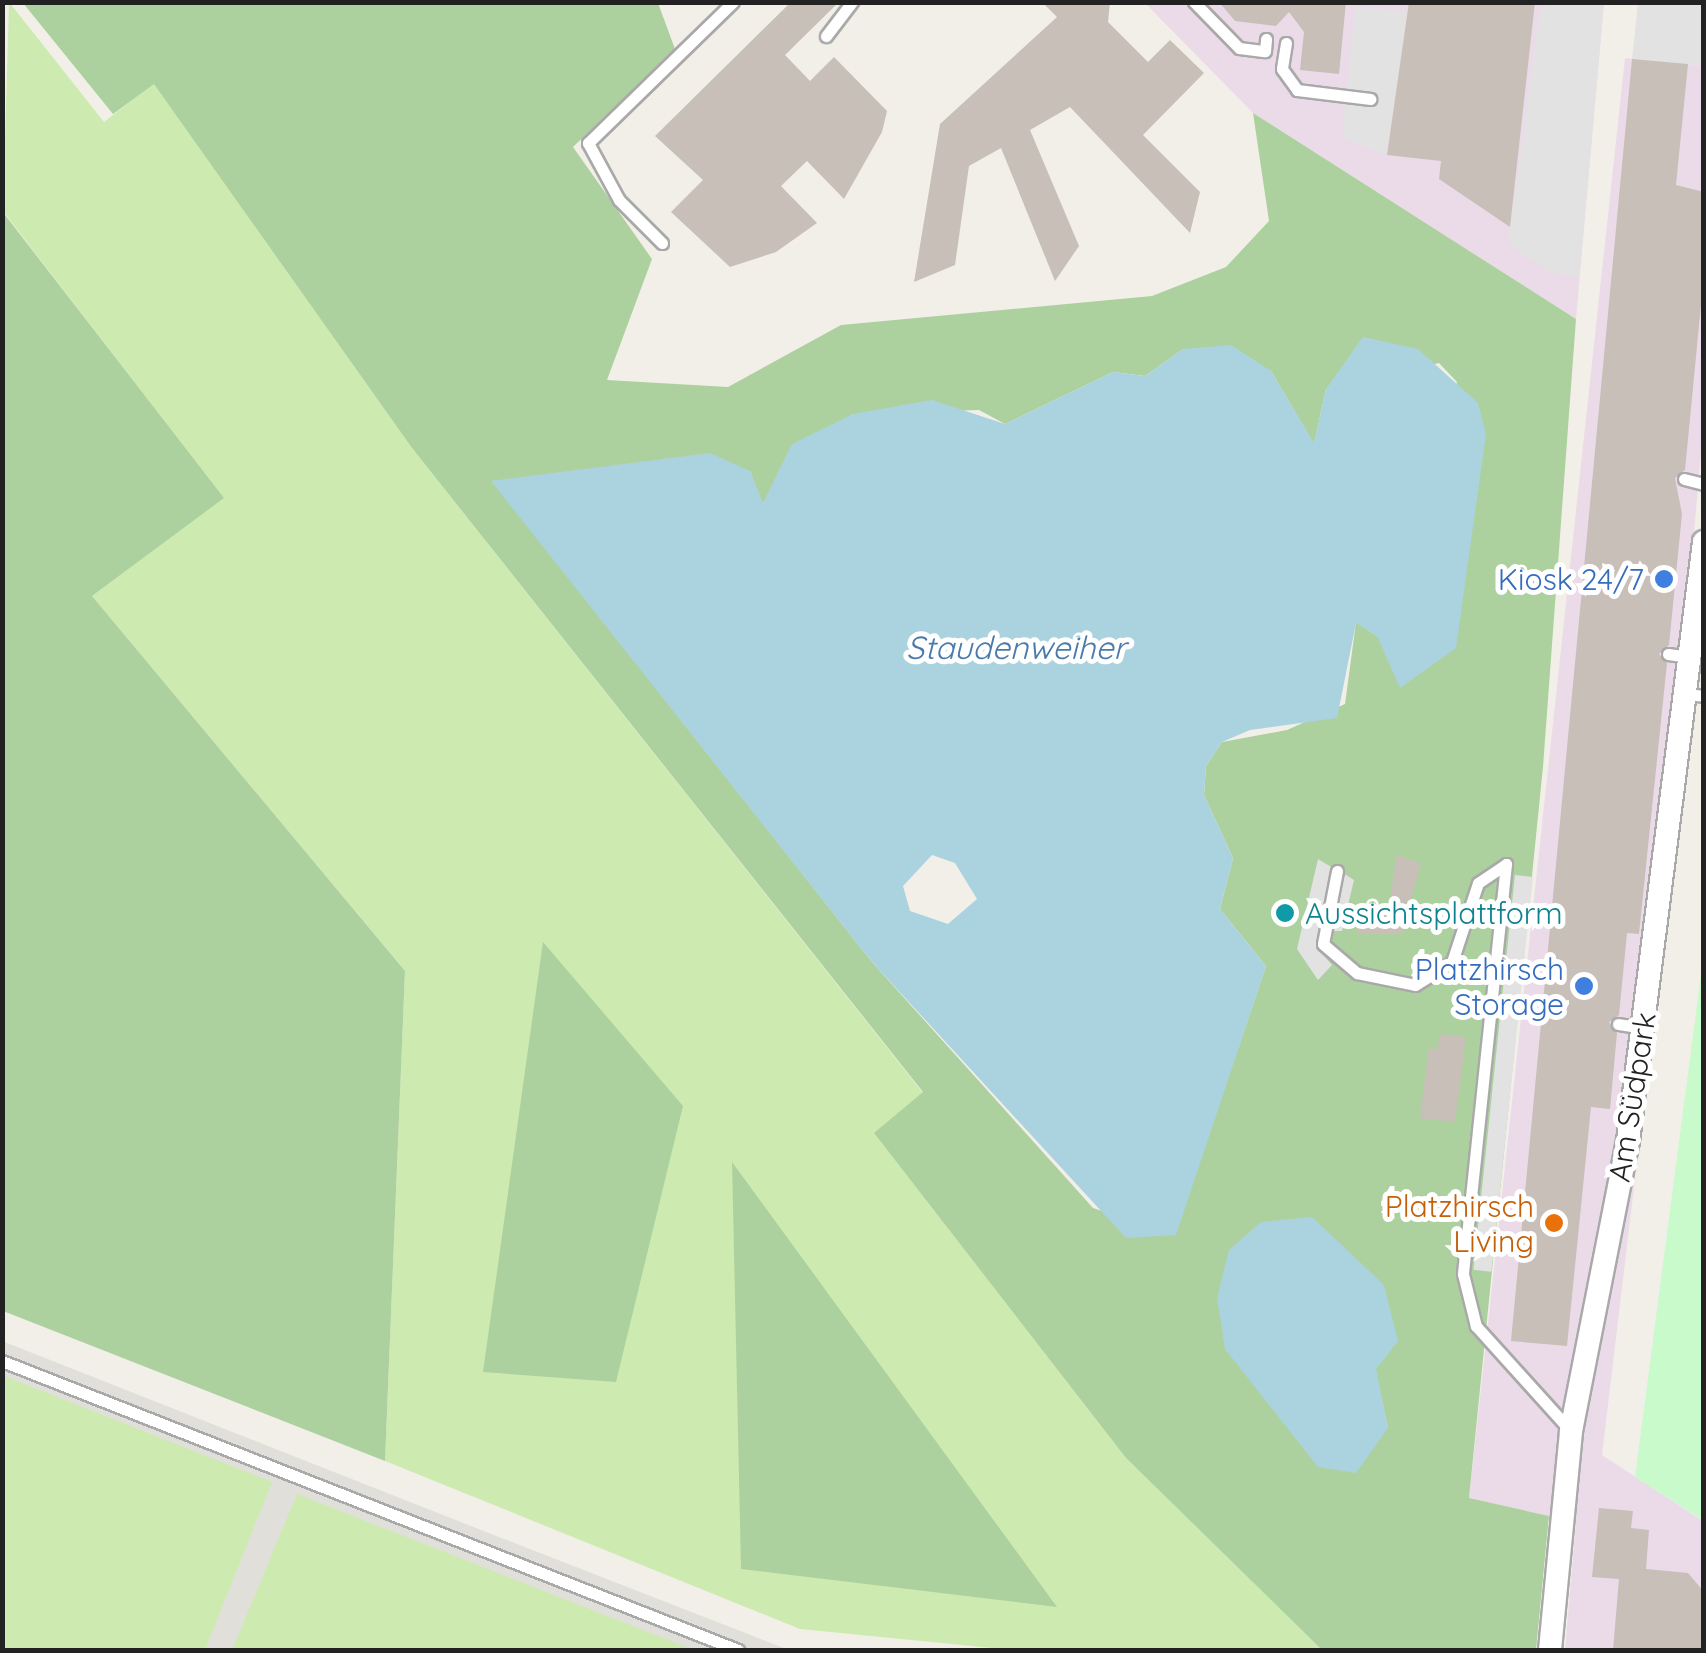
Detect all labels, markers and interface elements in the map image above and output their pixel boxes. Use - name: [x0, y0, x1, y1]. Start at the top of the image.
- place label: Kiosk 24/7: [1498, 561, 1644, 597]
- marker: Kiosk 24/7: [1653, 568, 1675, 590]
- water label: Staudenweiher: [906, 628, 1126, 666]
- place label: Aussichtsplattform: [1305, 895, 1563, 931]
- marker: Aussichtsplattform: [1274, 902, 1296, 924]
- place label: Platzhirsch Storage: [1415, 951, 1564, 1022]
- marker: Platzhirsch Storage: [1573, 975, 1595, 997]
- street label: Am Südpark: [1601, 1010, 1663, 1184]
- place label: Platzhirsch Living: [1385, 1188, 1534, 1258]
- marker: Platzhirsch Living: [1543, 1212, 1565, 1234]

